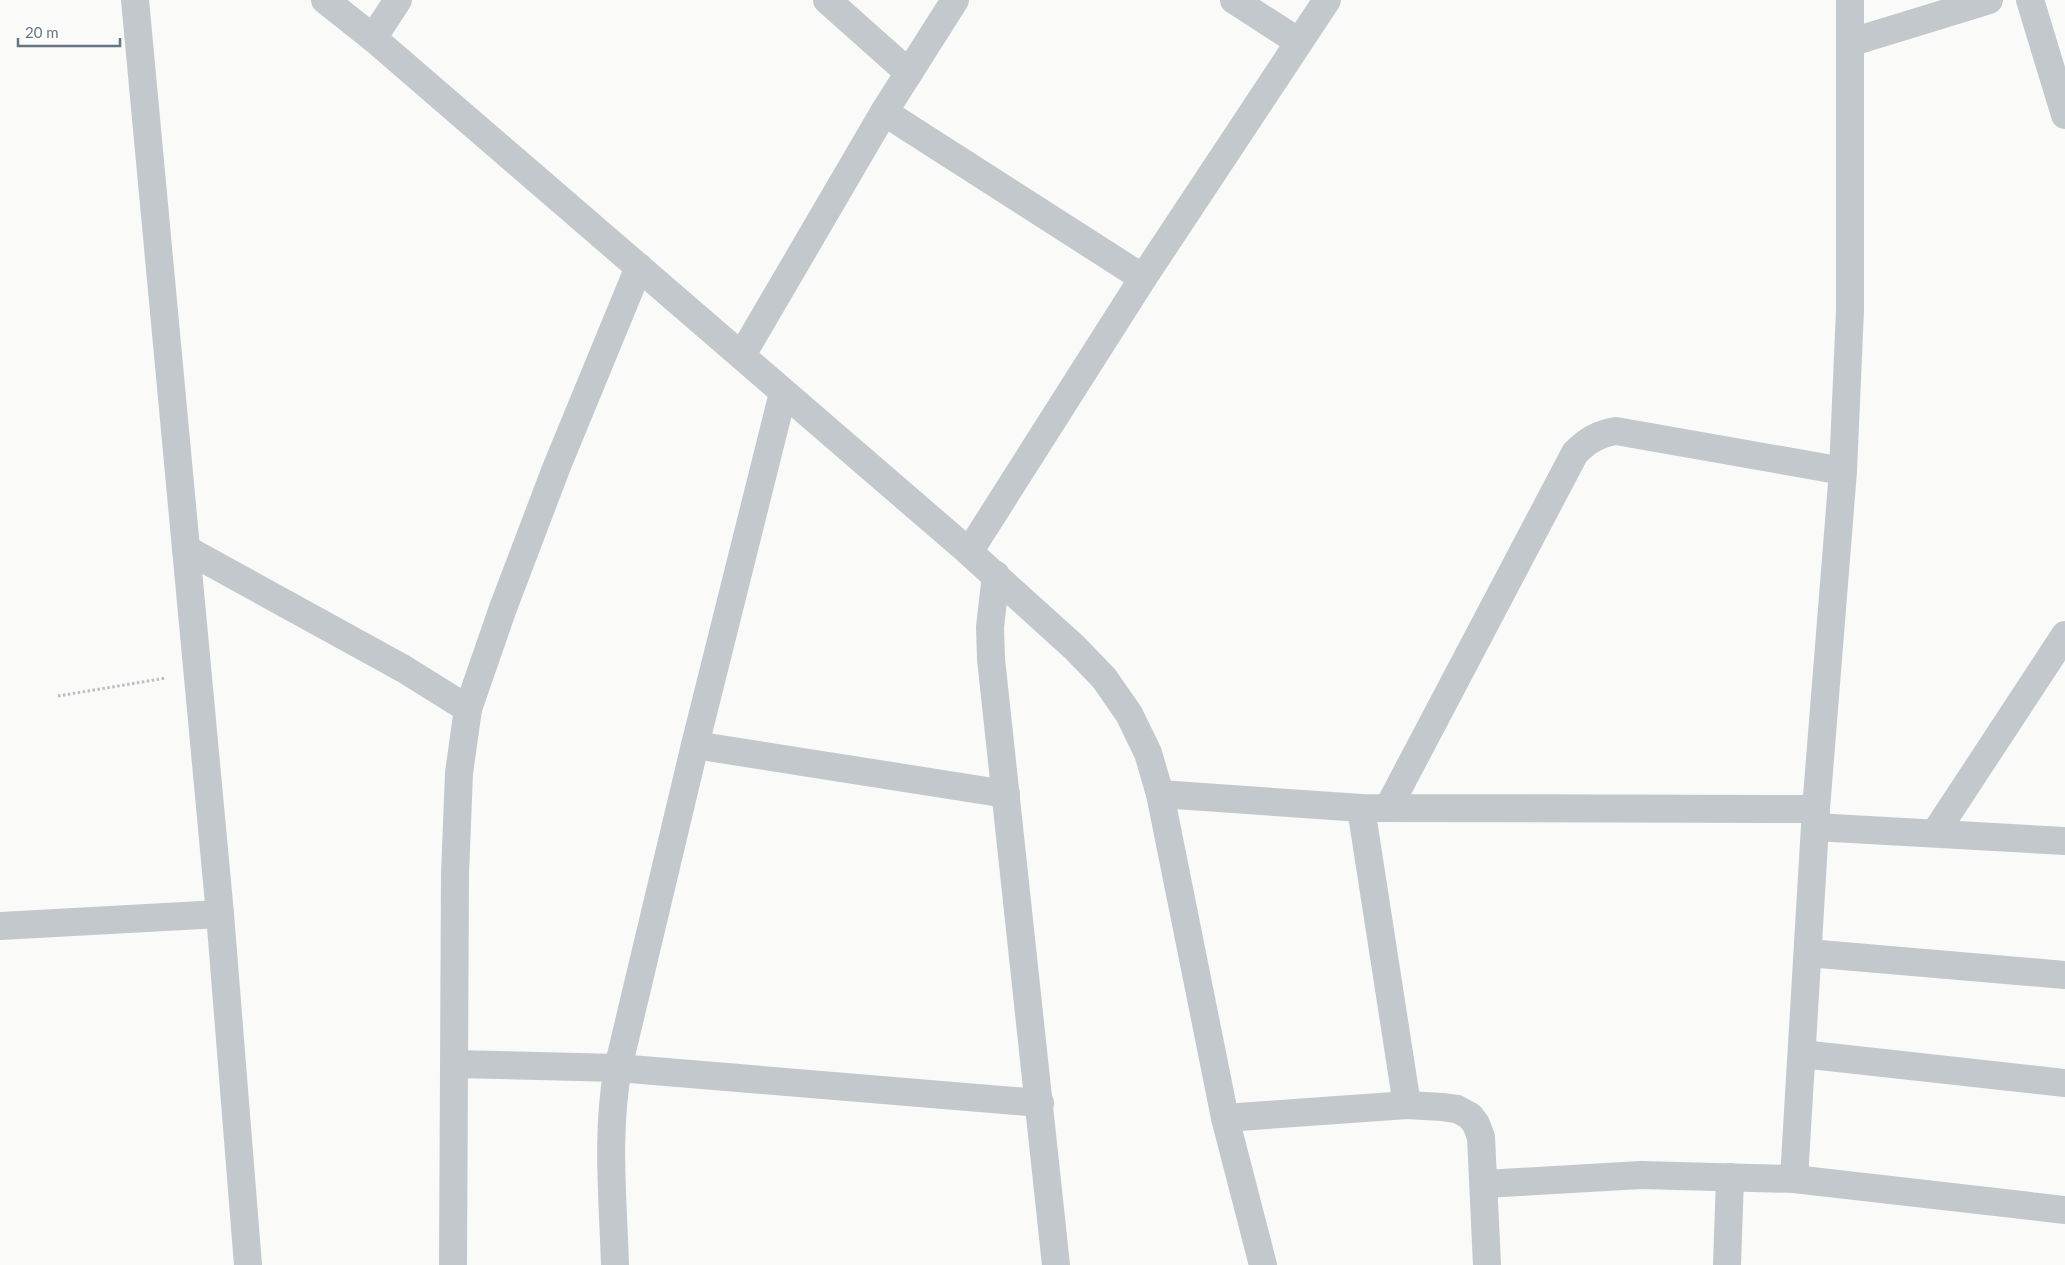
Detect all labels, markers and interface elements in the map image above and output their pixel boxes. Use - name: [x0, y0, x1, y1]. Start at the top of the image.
- scale bar: [18, 15, 120, 47]
- text: 20 m: [25, 23, 59, 41]

